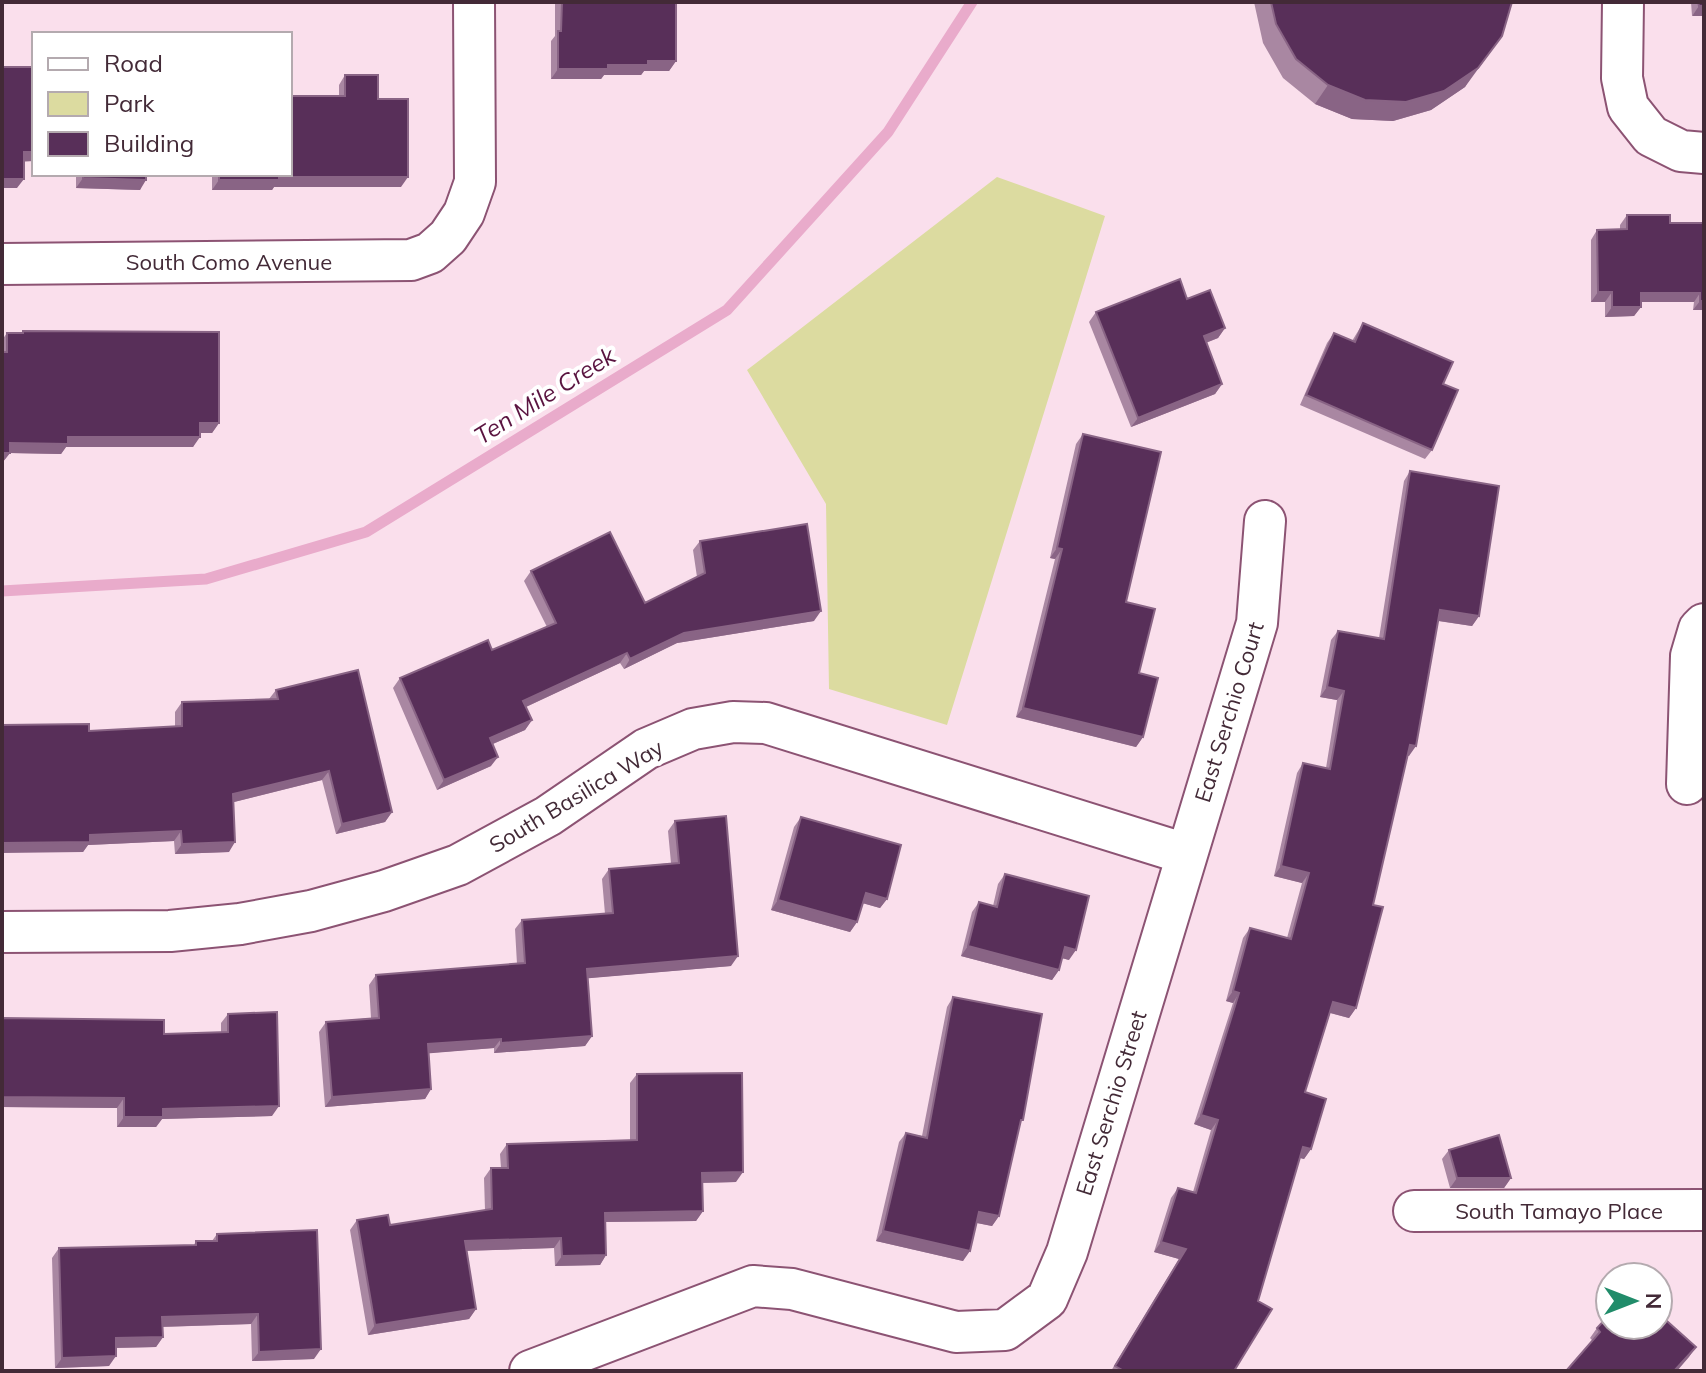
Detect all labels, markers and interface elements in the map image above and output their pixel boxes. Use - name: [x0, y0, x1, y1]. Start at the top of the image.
- legend: [32, 32, 292, 176]
- text: Road: [104, 48, 163, 78]
- text: Park: [104, 88, 155, 118]
- text: Building: [104, 128, 194, 158]
- street label: South Como Avenue: [126, 248, 332, 276]
- water label: Ten Mile Creek: [468, 339, 621, 450]
- street label: East Serchio Court: [1188, 618, 1270, 805]
- street label: South Basilica Way: [484, 733, 668, 859]
- street label: East Serchio Street: [1070, 1007, 1153, 1199]
- street label: South Tamayo Place: [1455, 1197, 1663, 1225]
- north arrow: [1594, 1261, 1674, 1341]
- text: N: [1640, 1293, 1668, 1309]

